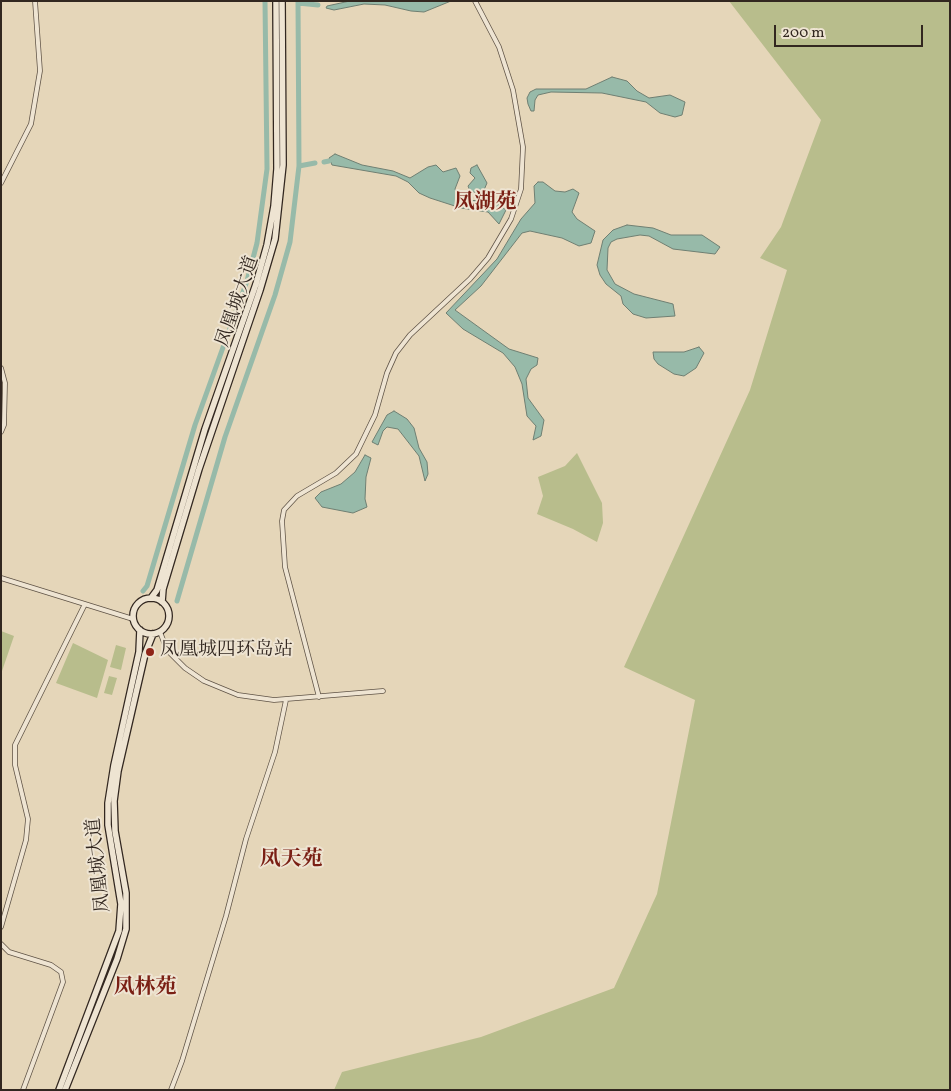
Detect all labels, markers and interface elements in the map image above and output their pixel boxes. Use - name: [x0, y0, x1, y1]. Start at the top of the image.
- scale bar: [776, 15, 925, 47]
- text: 200 m: [782, 23, 825, 44]
- district label: 凤湖苑: [454, 191, 516, 217]
- street label: 凤凰城大道: [213, 253, 265, 351]
- place label: 凤凰城四环岛站: [160, 641, 293, 663]
- marker: 凤凰城四环岛站: [144, 646, 156, 658]
- street label: 凤凰城大道: [84, 817, 116, 913]
- district label: 凤天苑: [260, 848, 322, 874]
- district label: 凤林苑: [114, 976, 176, 1002]

